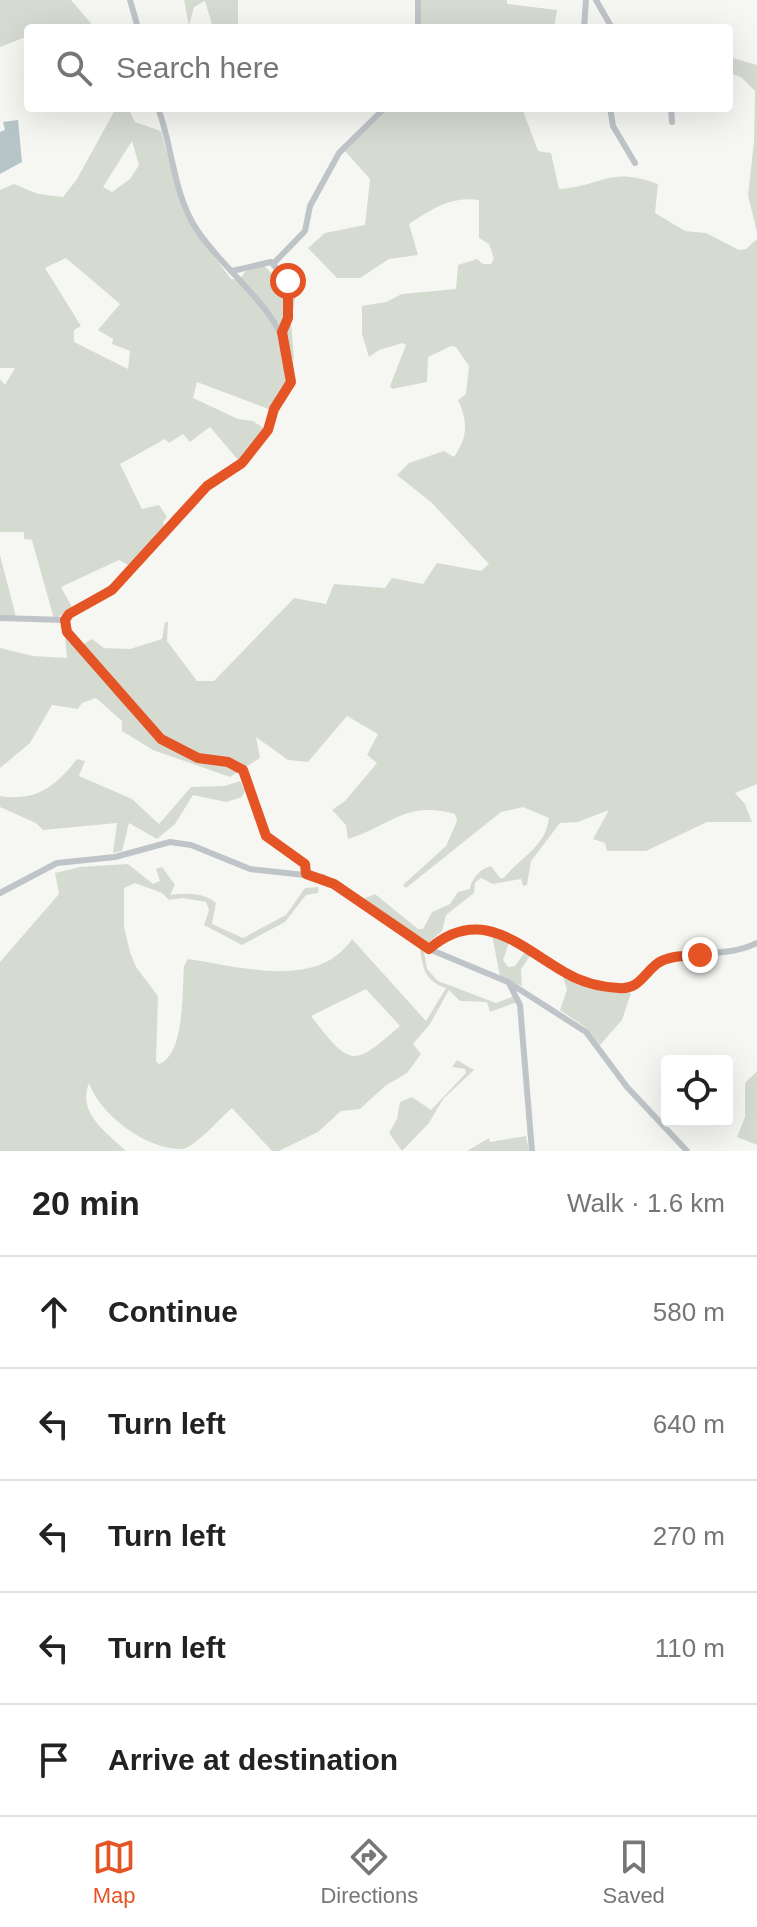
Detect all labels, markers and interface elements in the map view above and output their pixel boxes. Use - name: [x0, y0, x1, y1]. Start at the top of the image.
- search box: [24, 24, 733, 112]
- icon: search: [52, 46, 96, 90]
- text: Search here: [116, 51, 279, 84]
- route start: [270, 263, 306, 299]
- route end: [682, 937, 718, 973]
- map controls: [661, 1055, 733, 1127]
- button: locate: [661, 1055, 733, 1127]
- text: 20 min: [32, 1184, 140, 1222]
- text: Walk · 1.6 km: [567, 1188, 725, 1218]
- icon: ahead: [32, 1290, 76, 1334]
- text: Continue: [108, 1295, 238, 1328]
- text: 580 m: [653, 1297, 725, 1327]
- icon: left: [32, 1402, 76, 1446]
- text: Turn left: [108, 1407, 226, 1440]
- text: 640 m: [653, 1409, 725, 1439]
- icon: left: [32, 1514, 76, 1558]
- text: Turn left: [108, 1519, 226, 1552]
- text: 270 m: [653, 1521, 725, 1551]
- icon: left: [32, 1626, 76, 1670]
- text: Turn left: [108, 1631, 226, 1664]
- text: 110 m: [655, 1633, 725, 1663]
- icon: arrive: [32, 1738, 76, 1782]
- text: Arrive at destination: [108, 1743, 398, 1776]
- tab: Map: [92, 1835, 136, 1909]
- tab: Directions: [320, 1835, 418, 1909]
- tab: Saved: [602, 1835, 665, 1909]

